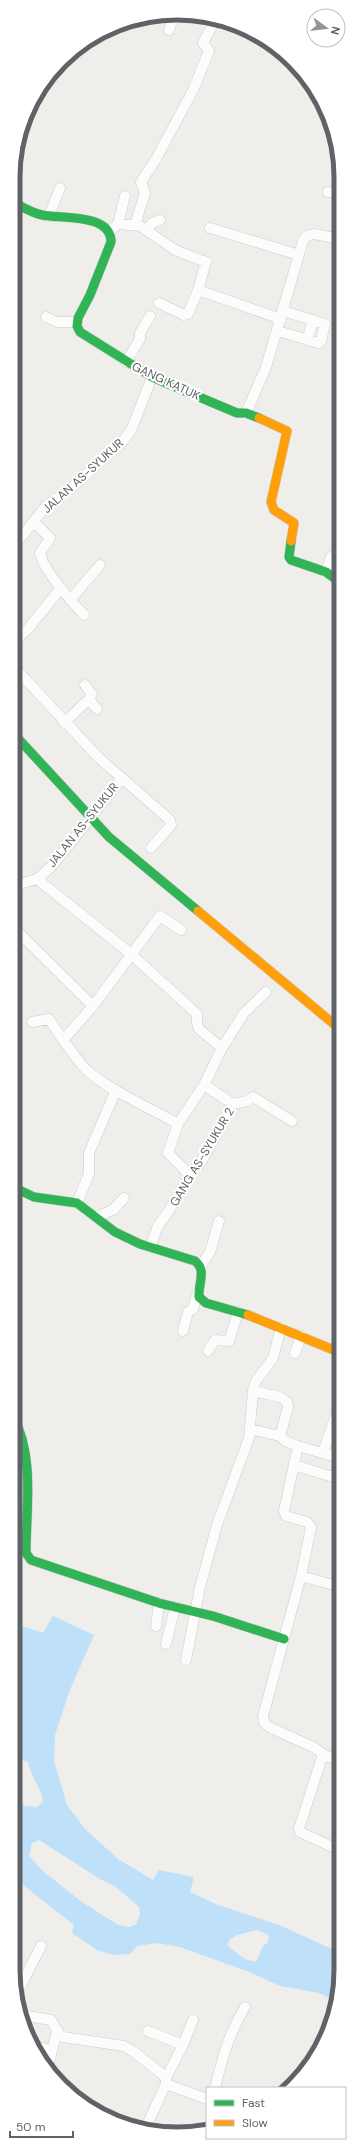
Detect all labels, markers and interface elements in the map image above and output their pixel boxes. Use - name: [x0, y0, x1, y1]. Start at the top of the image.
- north arrow: [306, 8, 346, 48]
- text: N: [328, 25, 343, 36]
- street label: GANG KATUK: [129, 358, 203, 404]
- street label: JALAN AS-SYUKUR: [39, 435, 127, 517]
- street label: JALAN AS-SYUKUR: [44, 779, 122, 871]
- street label: GANG AS-SYUKUR 2: [166, 1105, 238, 1209]
- legend: [206, 2087, 346, 2139]
- text: Fast: [242, 2095, 265, 2111]
- scale bar: [10, 2113, 73, 2139]
- text: Slow: [242, 2115, 268, 2131]
- text: 50 m: [16, 2119, 45, 2135]

